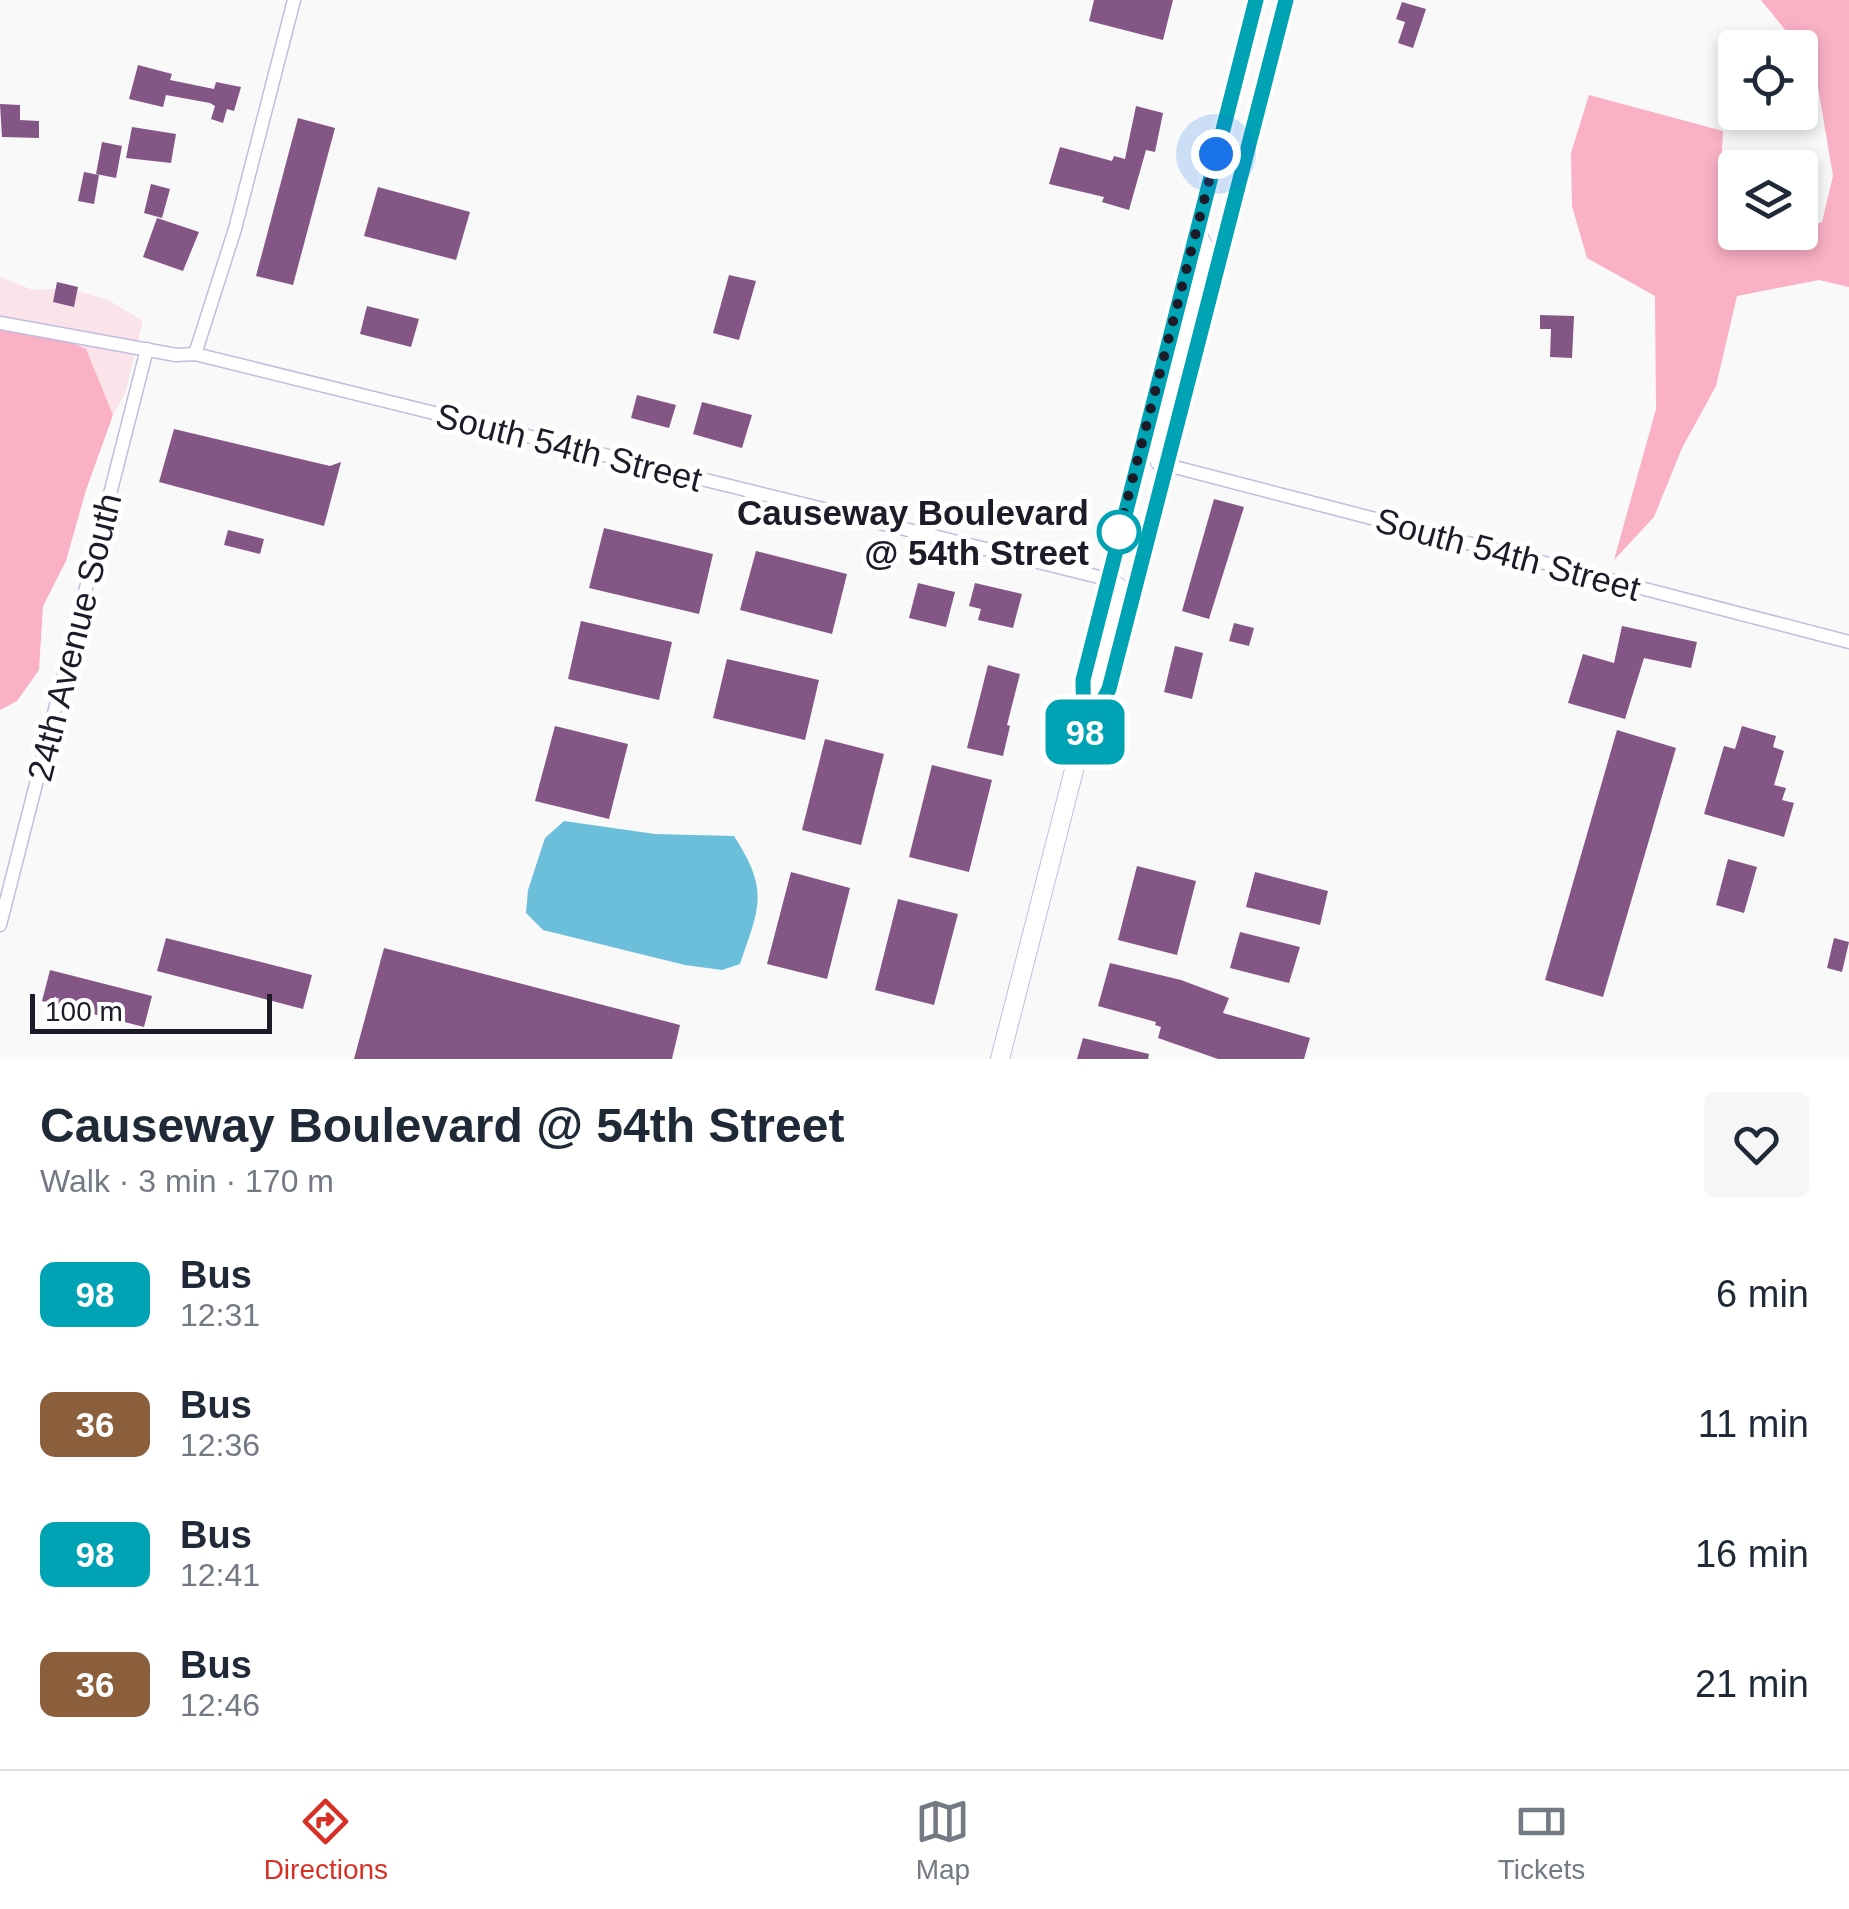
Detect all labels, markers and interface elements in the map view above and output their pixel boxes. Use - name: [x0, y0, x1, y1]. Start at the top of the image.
- map controls: [1718, 30, 1818, 250]
- button: locate: [1718, 30, 1818, 130]
- your location: [1191, 129, 1241, 179]
- button: layers: [1718, 150, 1818, 250]
- street label: South 54th Street: [432, 395, 706, 499]
- street label: 24th Avenue South: [19, 489, 129, 785]
- place label: Causeway Boulevard @ 54th Street: [737, 493, 1089, 572]
- street label: South 54th Street: [1371, 500, 1645, 608]
- marker: Causeway Boulevard @ 54th Street: [1098, 511, 1140, 553]
- line badge: 98: [1040, 700, 1130, 764]
- text: 98: [1066, 713, 1104, 752]
- scale bar: [30, 989, 272, 1034]
- text: 100 m: [45, 996, 123, 1027]
- button: heart: [1704, 1092, 1809, 1197]
- text: Causeway Boulevard @ 54th Street: [40, 1099, 844, 1152]
- text: Walk · 3 min · 170 m: [40, 1163, 334, 1199]
- text: Bus: [180, 1254, 252, 1296]
- text: 6 min: [1716, 1273, 1809, 1315]
- text: 98: [76, 1275, 114, 1314]
- text: 12:31: [180, 1297, 260, 1333]
- text: Bus: [180, 1384, 252, 1426]
- text: 11 min: [1698, 1403, 1809, 1445]
- text: 36: [76, 1405, 114, 1444]
- text: 12:36: [180, 1427, 260, 1463]
- text: Bus: [180, 1514, 252, 1556]
- text: 16 min: [1695, 1533, 1809, 1575]
- text: 98: [76, 1535, 114, 1574]
- text: 12:41: [180, 1557, 260, 1593]
- text: Bus: [180, 1644, 252, 1686]
- text: 21 min: [1695, 1663, 1809, 1705]
- text: 36: [76, 1665, 114, 1704]
- text: 12:46: [180, 1687, 260, 1723]
- tab: Directions: [264, 1794, 388, 1886]
- tab: Map: [915, 1794, 970, 1886]
- tab: Tickets: [1498, 1794, 1585, 1886]

